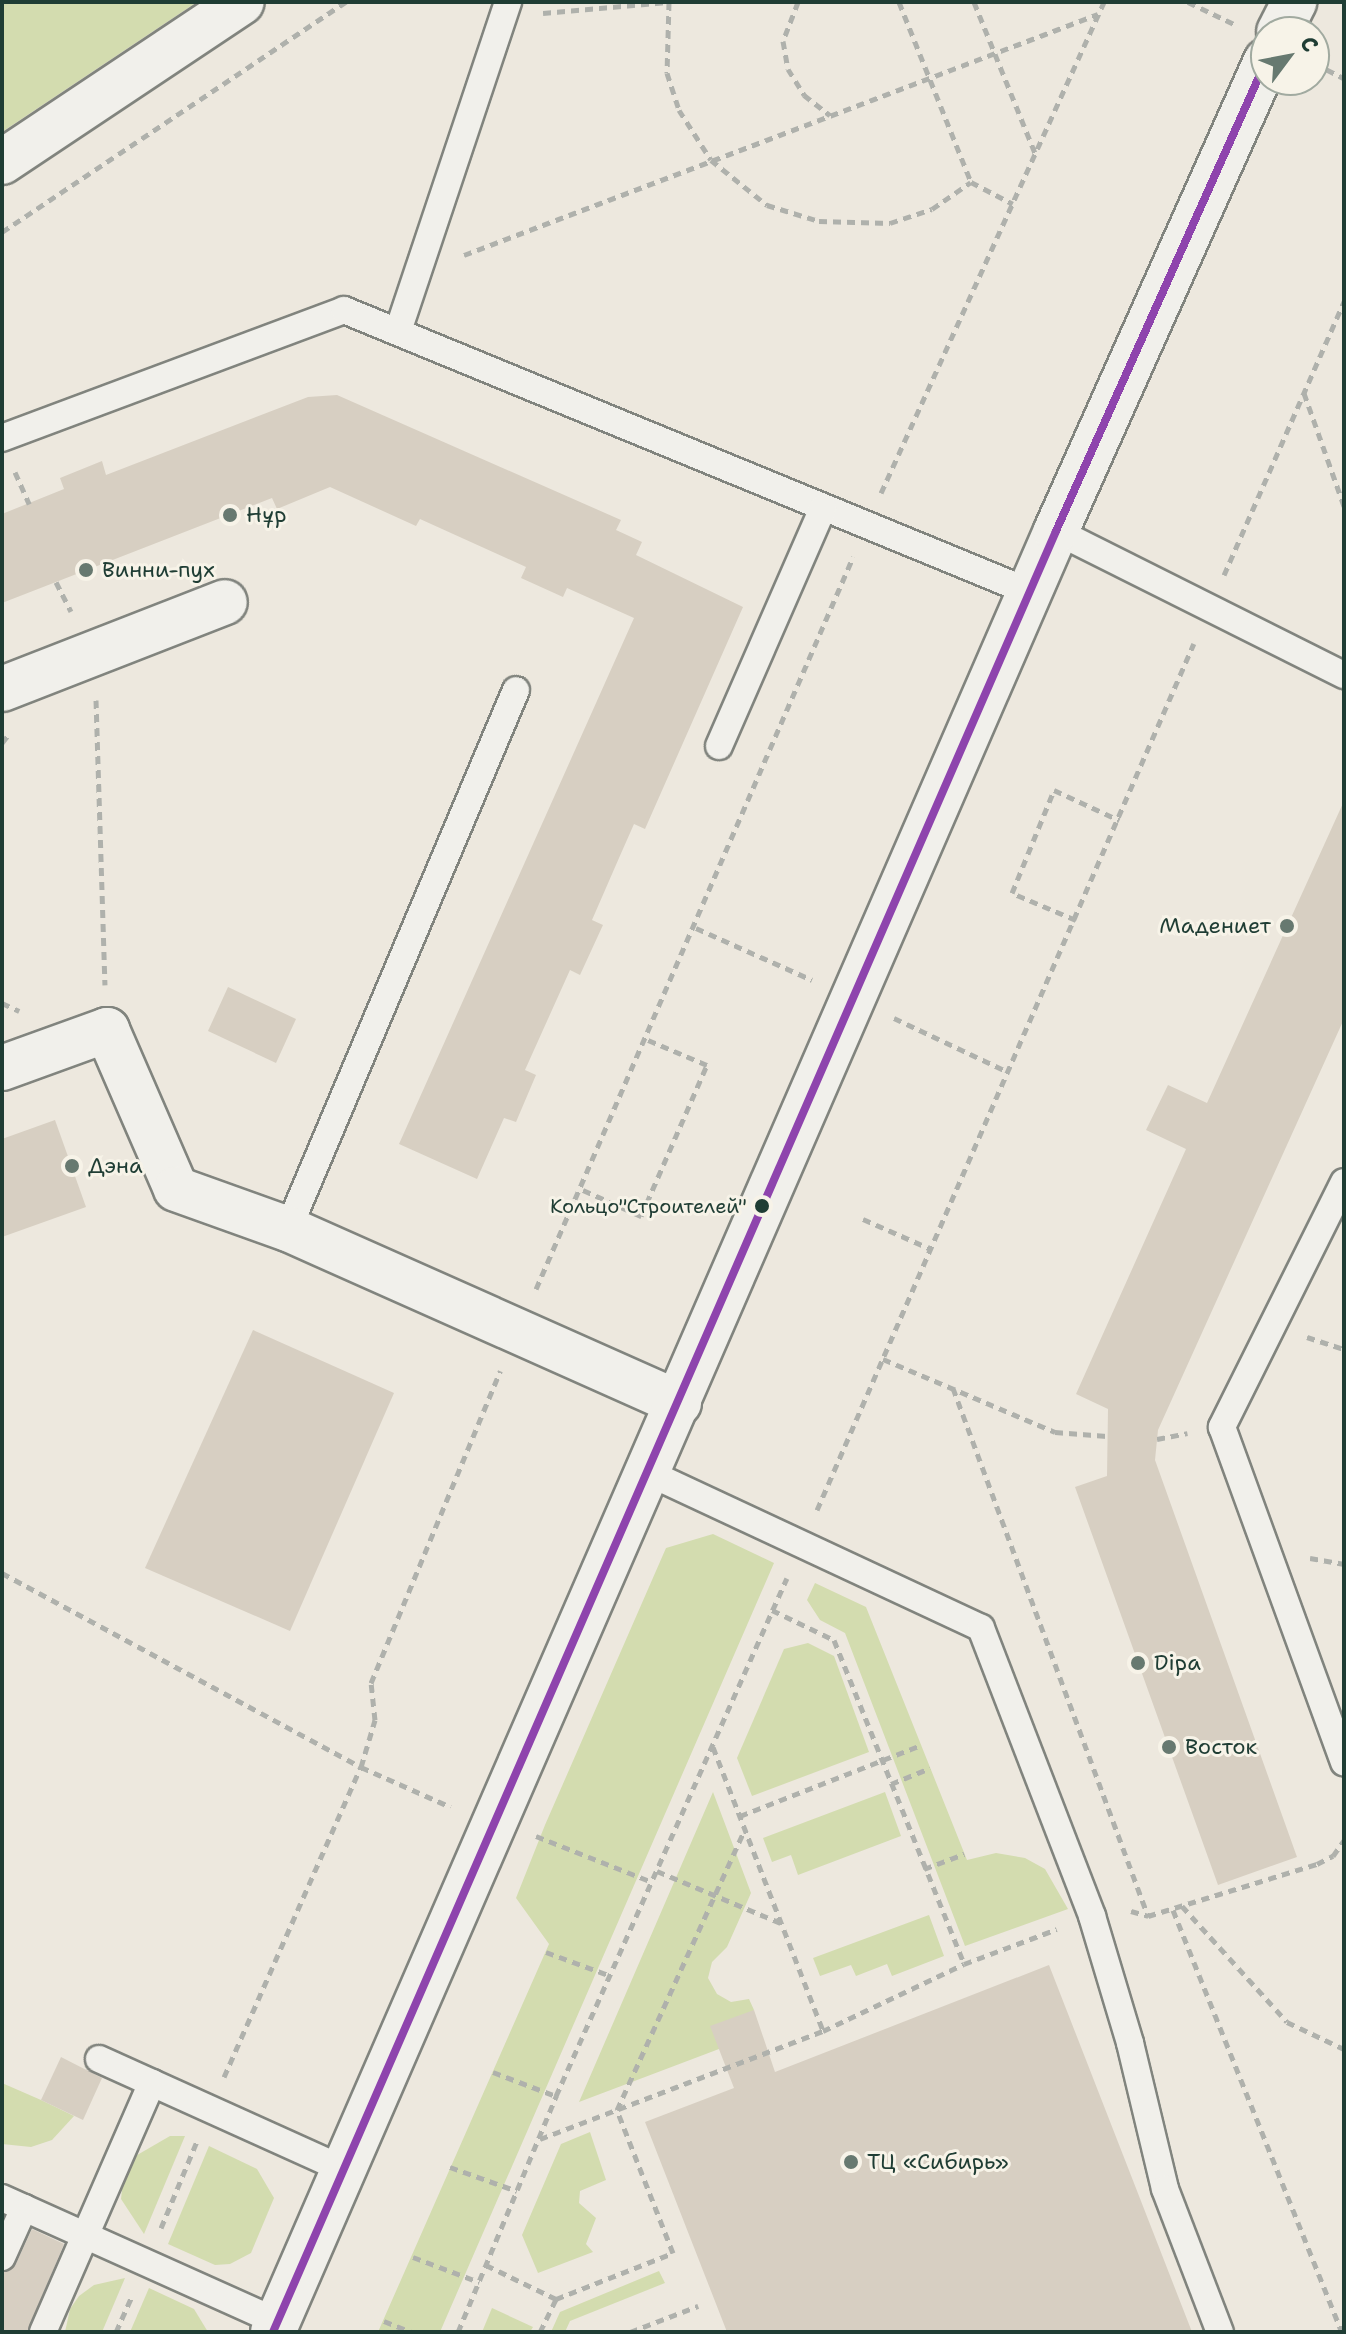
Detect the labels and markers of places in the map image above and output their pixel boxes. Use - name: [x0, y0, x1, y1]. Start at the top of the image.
- place label: Нұр: [246, 502, 286, 528]
- marker: Нұр: [221, 506, 239, 524]
- place label: Винни-пух: [102, 557, 215, 583]
- marker: Винни-пух: [77, 561, 95, 579]
- place label: Мадениет: [1159, 913, 1271, 939]
- marker: Мадениет: [1278, 917, 1296, 935]
- place label: Дэна: [88, 1153, 143, 1179]
- marker: Дэна: [63, 1157, 81, 1175]
- place label: Кольцо"Строителей": [550, 1194, 747, 1218]
- marker: Кольцо"Строителей": [754, 1198, 770, 1214]
- place label: Dipa: [1154, 1650, 1201, 1676]
- marker: Dipa: [1129, 1654, 1147, 1672]
- place label: Восток: [1185, 1734, 1257, 1760]
- marker: Восток: [1160, 1738, 1178, 1756]
- place label: ТЦ «Сибирь»: [867, 2149, 1009, 2175]
- marker: ТЦ «Сибирь»: [842, 2153, 860, 2171]

